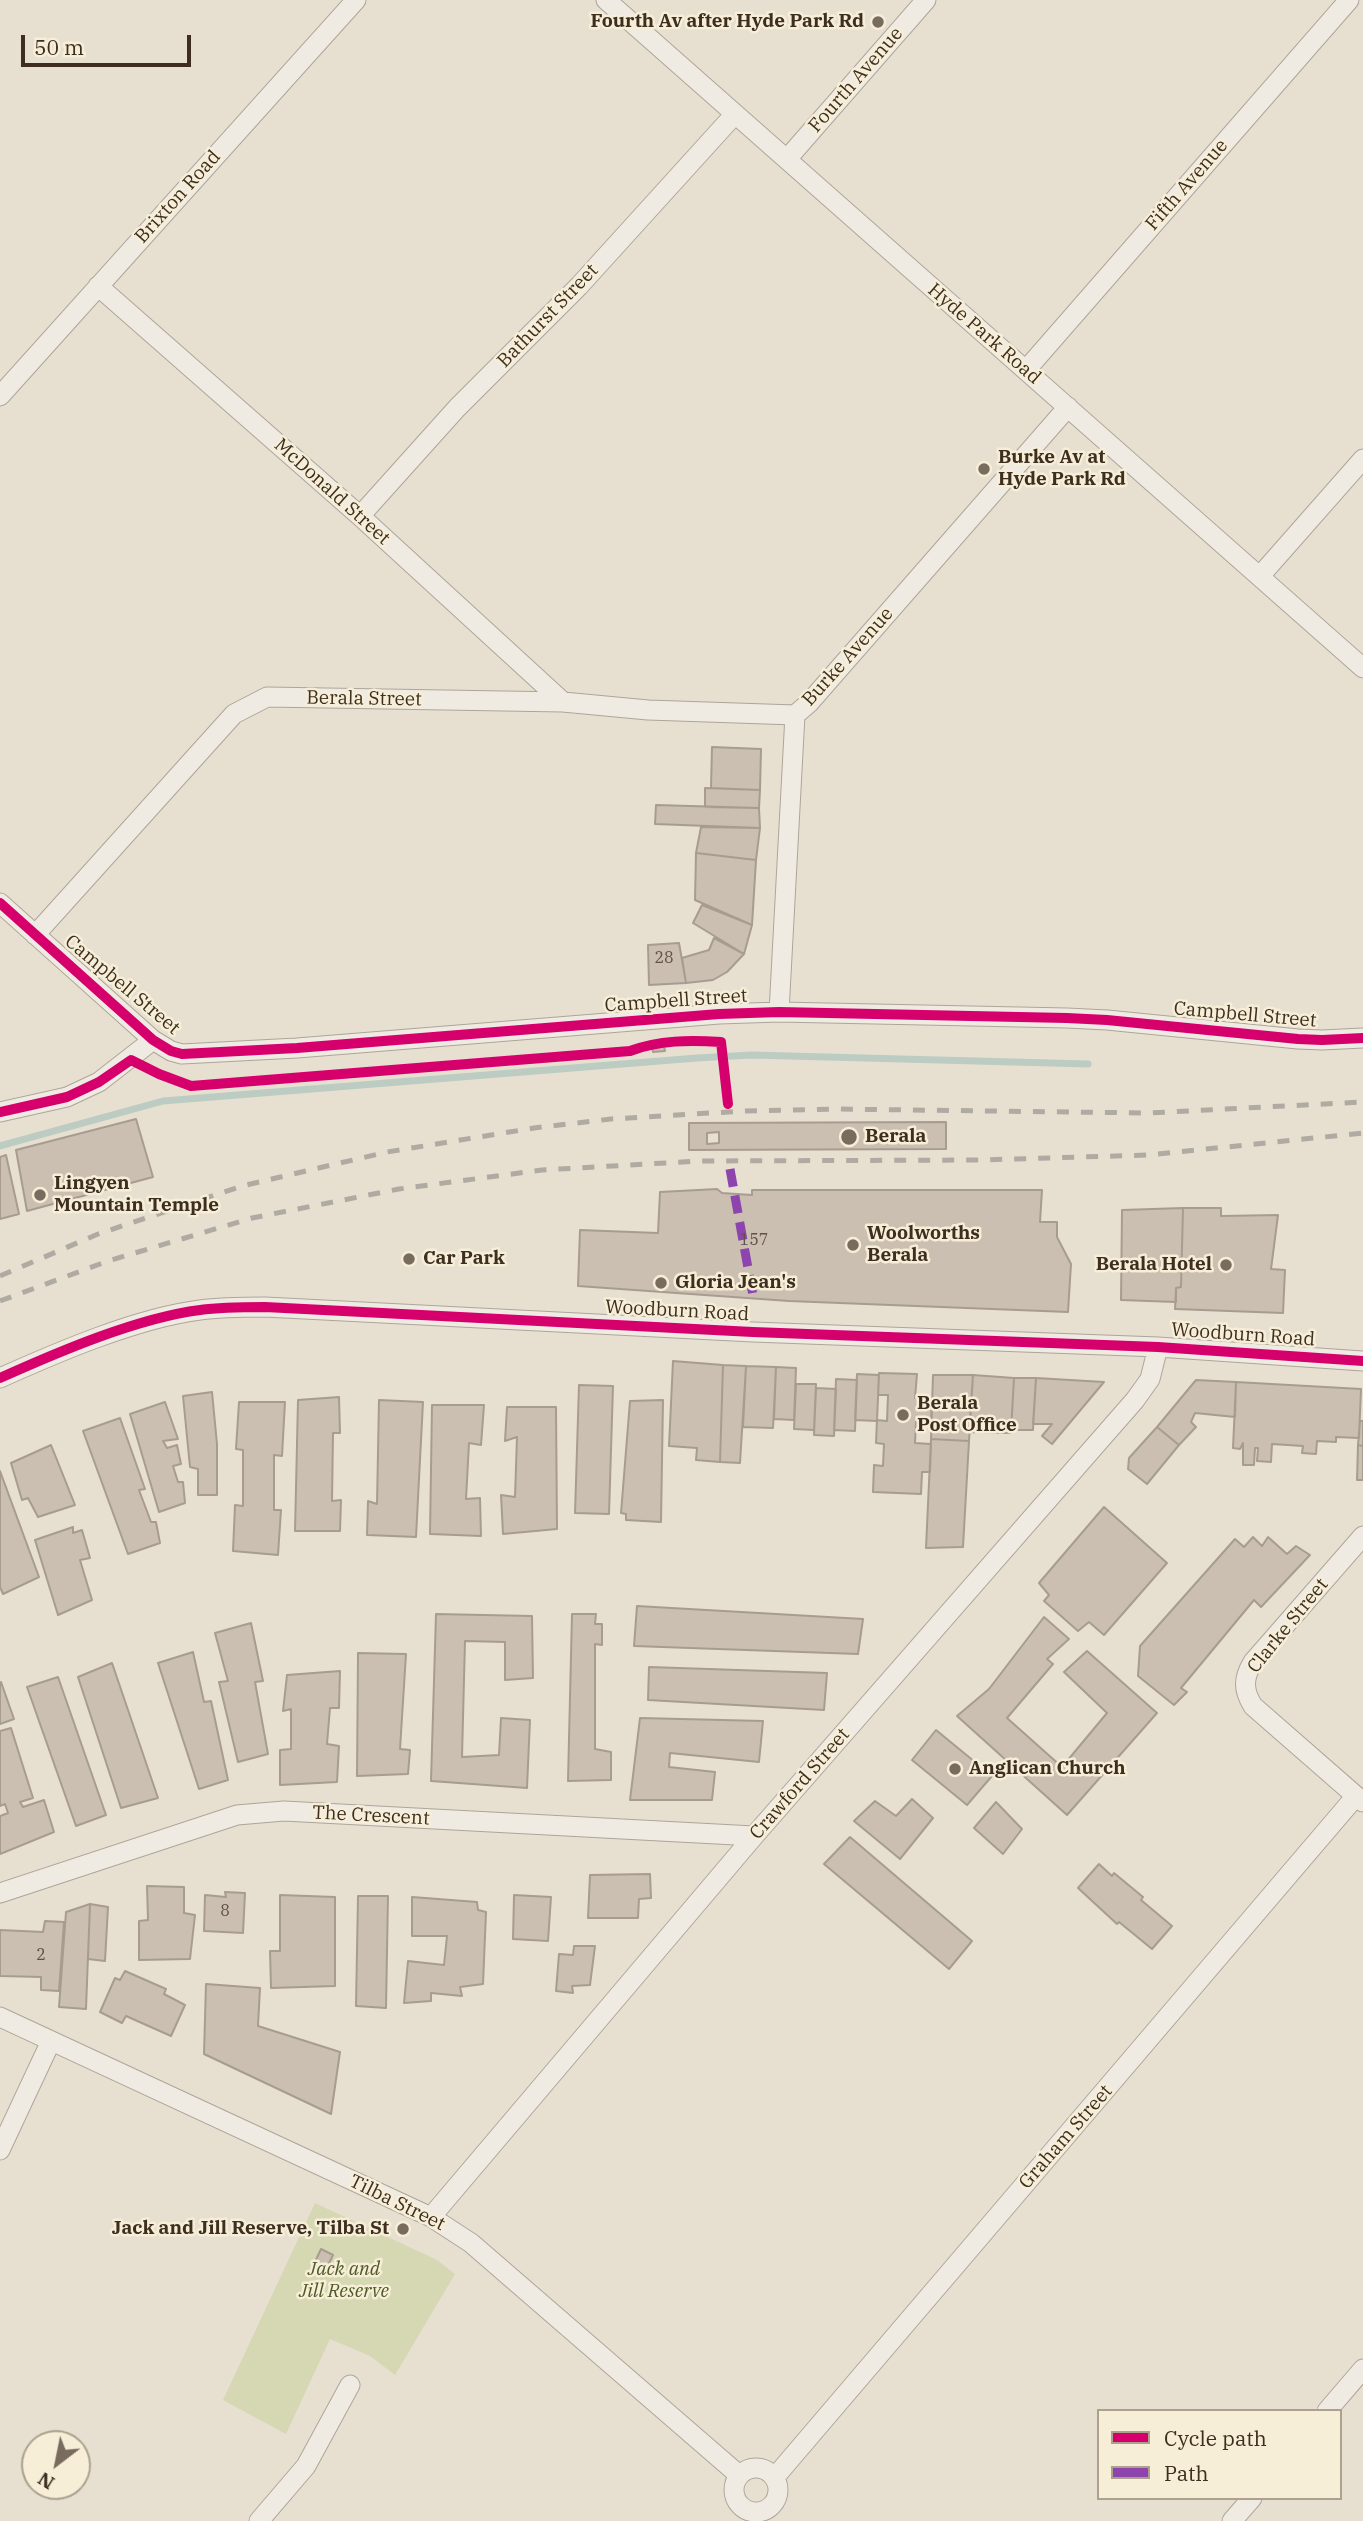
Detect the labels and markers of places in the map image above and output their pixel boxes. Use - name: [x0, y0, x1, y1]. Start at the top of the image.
- place label: Fourth Av after Hyde Park Rd: [591, 11, 864, 33]
- marker: Fourth Av after Hyde Park Rd: [870, 14, 886, 30]
- place label: Burke Av at Hyde Park Rd: [998, 447, 1126, 491]
- marker: Burke Av at Hyde Park Rd: [976, 461, 992, 477]
- place label: Berala: [865, 1126, 926, 1148]
- marker: Berala: [839, 1127, 859, 1147]
- place label: Lingyen Mountain Temple: [54, 1173, 219, 1217]
- marker: Lingyen Mountain Temple: [32, 1187, 48, 1203]
- place label: Woolworths Berala: [867, 1223, 980, 1267]
- marker: Woolworths Berala: [845, 1237, 861, 1253]
- place label: Car Park: [423, 1248, 505, 1270]
- marker: Car Park: [401, 1251, 417, 1267]
- place label: Berala Hotel: [1096, 1254, 1212, 1276]
- marker: Berala Hotel: [1218, 1257, 1234, 1273]
- place label: Gloria Jean's: [675, 1272, 796, 1294]
- marker: Gloria Jean's: [653, 1275, 669, 1291]
- place label: Berala Post Office: [917, 1393, 1017, 1437]
- marker: Berala Post Office: [895, 1407, 911, 1423]
- place label: Anglican Church: [969, 1758, 1126, 1780]
- marker: Anglican Church: [947, 1761, 963, 1777]
- place label: Jack and Jill Reserve, Tilba St: [112, 2218, 389, 2240]
- marker: Jack and Jill Reserve, Tilba St: [395, 2221, 411, 2237]

